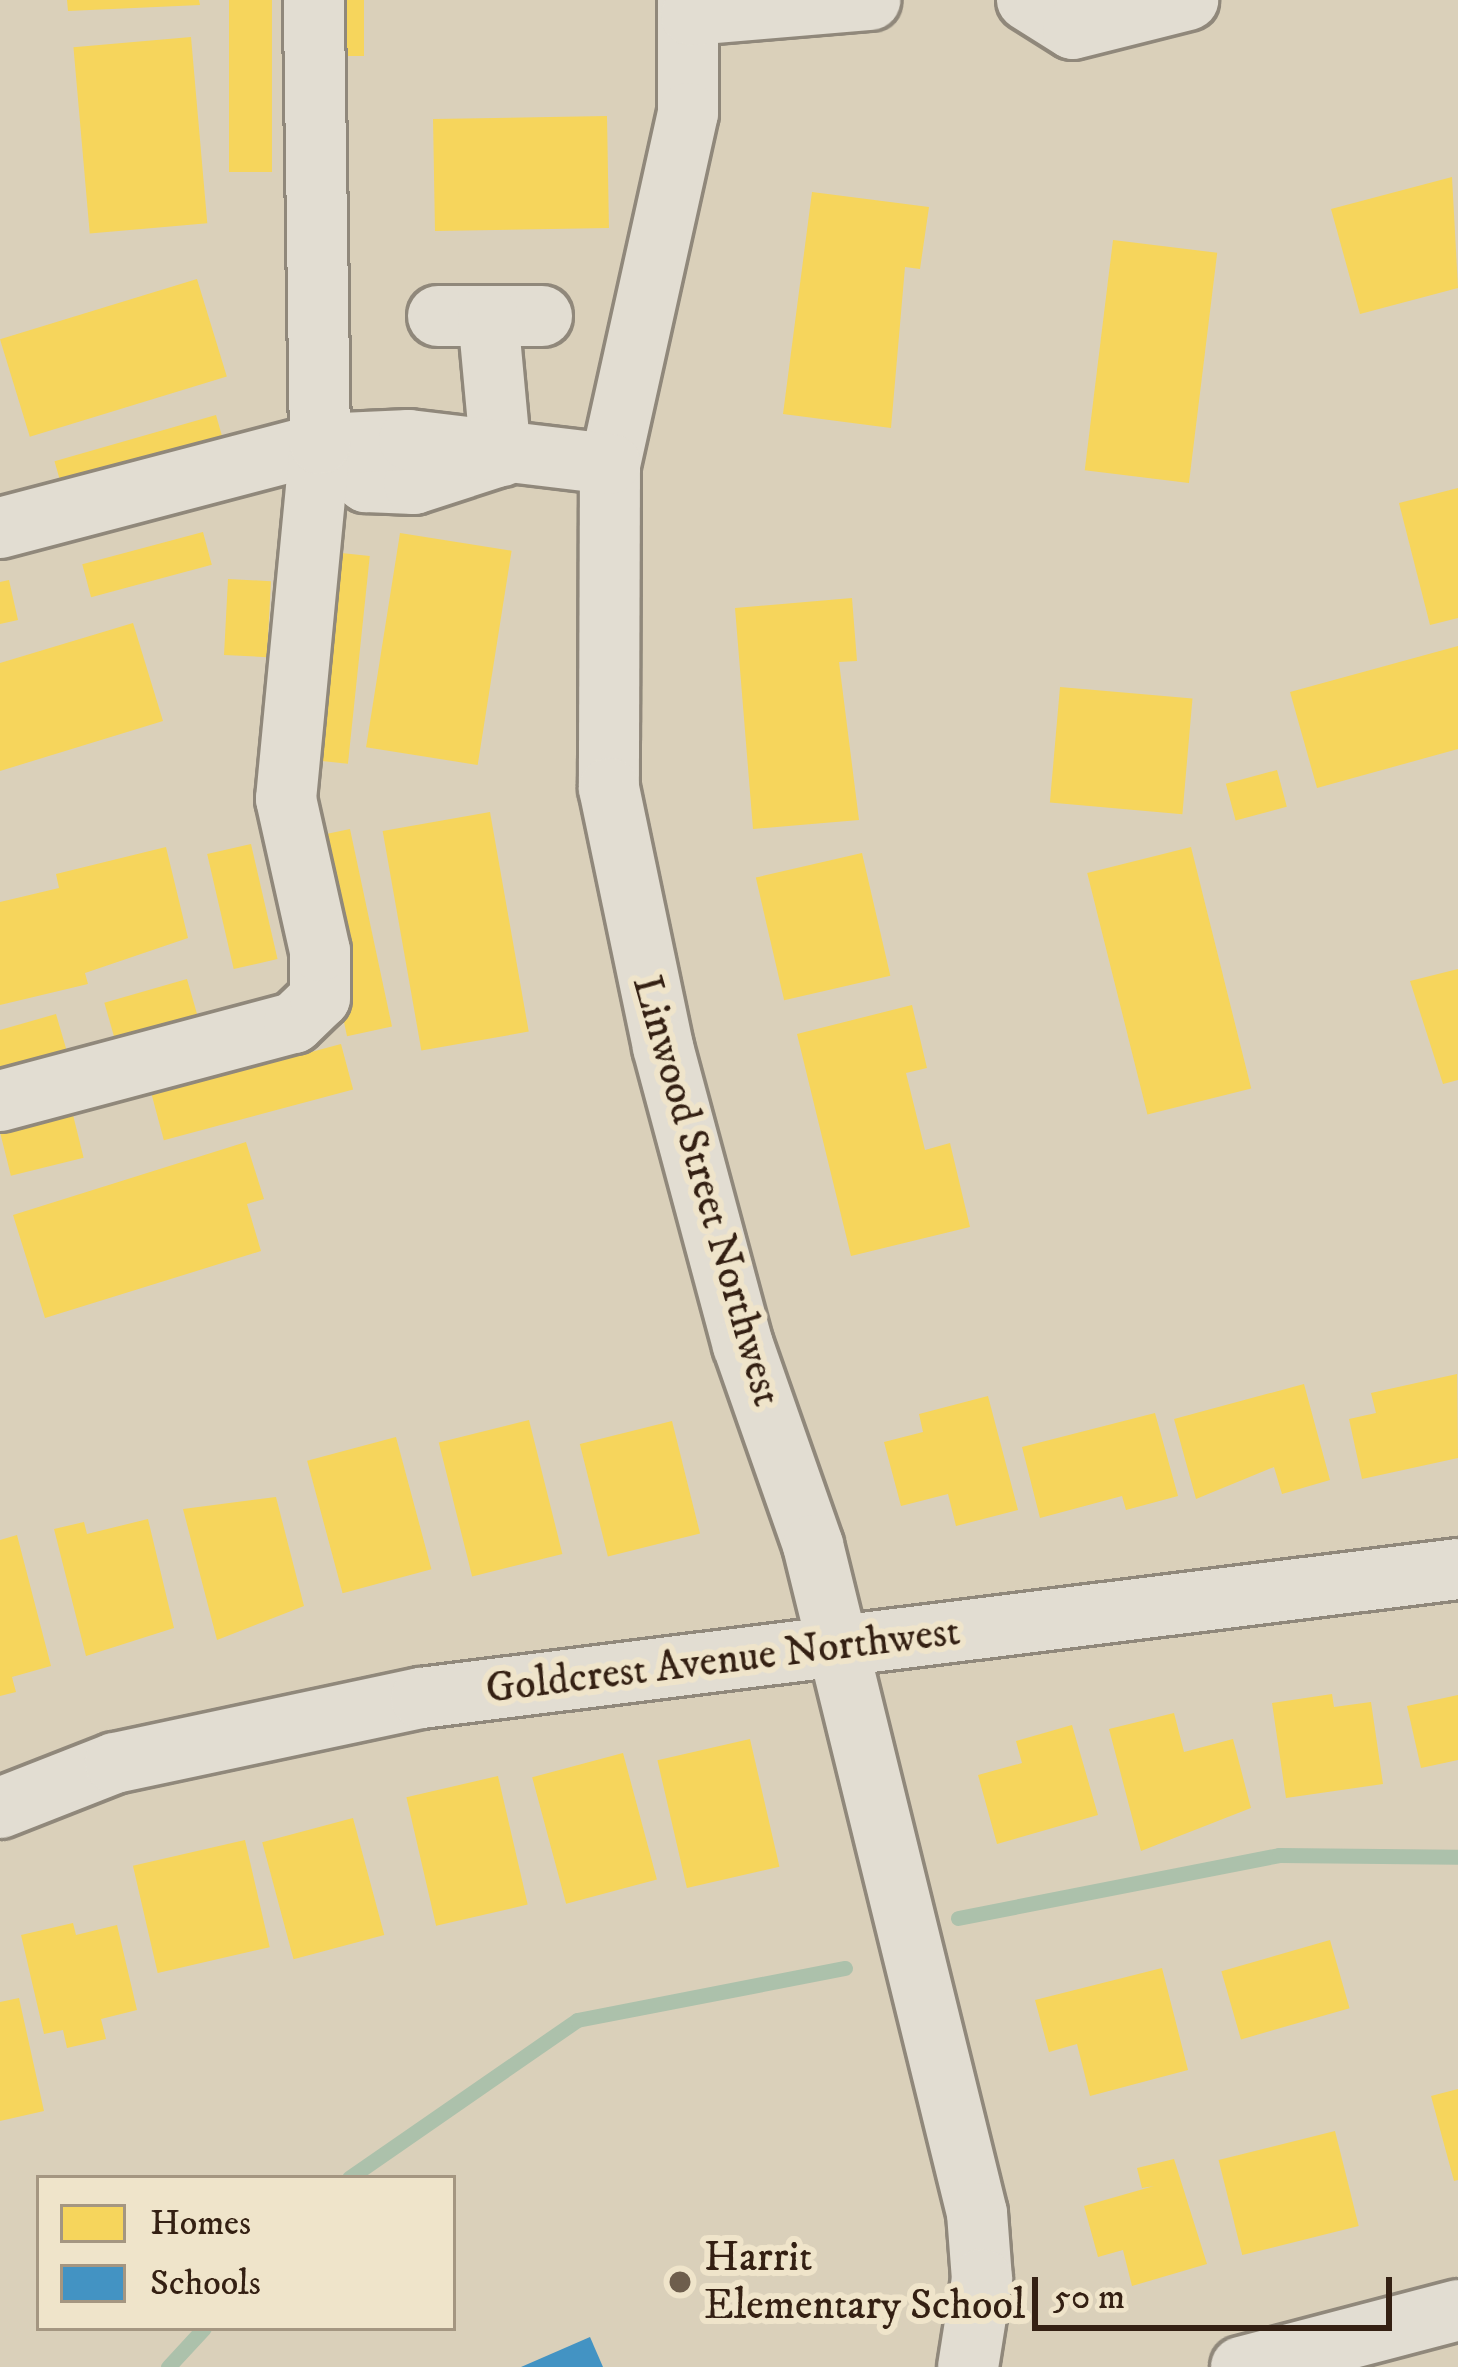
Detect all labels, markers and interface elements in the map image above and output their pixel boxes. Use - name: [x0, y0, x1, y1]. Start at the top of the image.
- street label: Linwood Street Northwest: [620, 970, 792, 1412]
- street label: Goldcrest Avenue Northwest: [483, 1607, 963, 1715]
- legend: [36, 2175, 456, 2331]
- text: Homes: [150, 2201, 251, 2246]
- place label: Harrit Elementary School: [704, 2233, 1025, 2332]
- scale bar: [1038, 2253, 1398, 2327]
- text: Schools: [150, 2261, 261, 2306]
- marker: Harrit Elementary School: [667, 2269, 693, 2295]
- text: 50 m: [1053, 2275, 1125, 2320]

